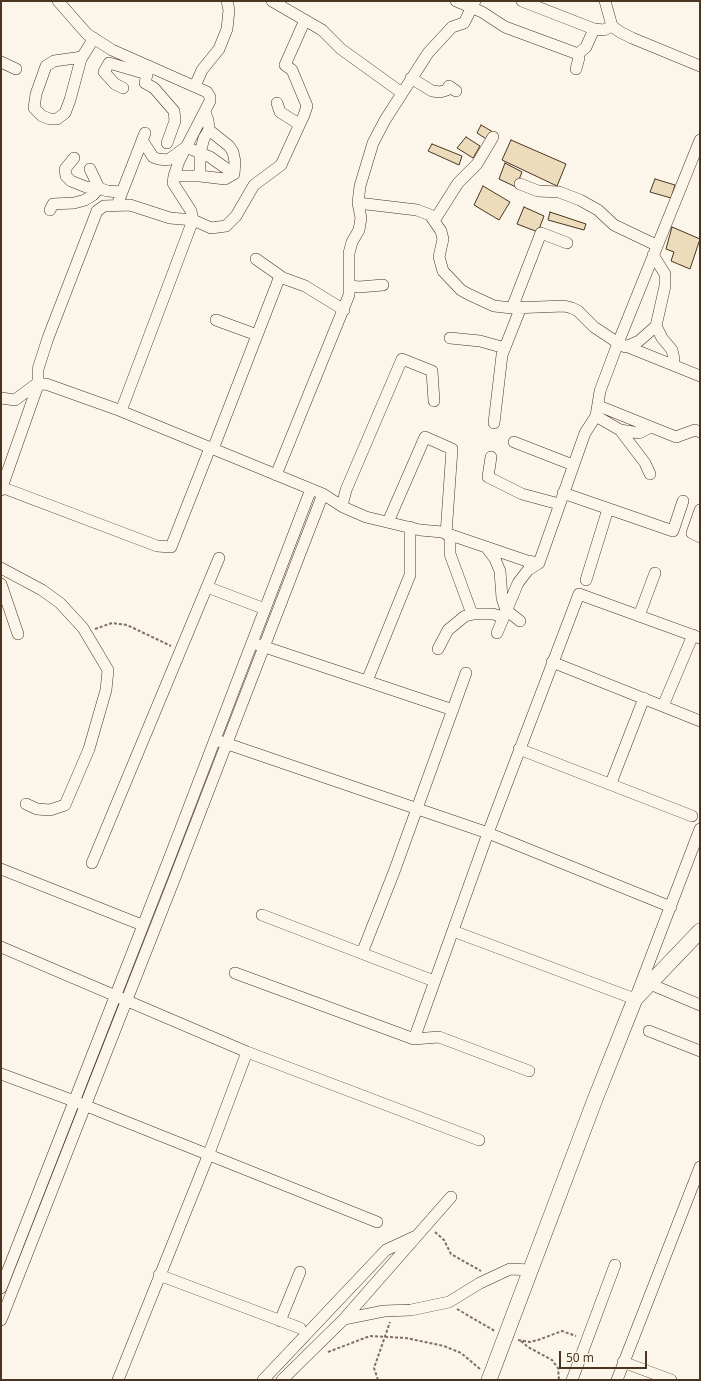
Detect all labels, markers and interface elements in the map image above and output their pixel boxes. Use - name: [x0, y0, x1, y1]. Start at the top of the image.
- scale bar: [561, 1343, 649, 1369]
- text: 50 m: [566, 1349, 594, 1366]

